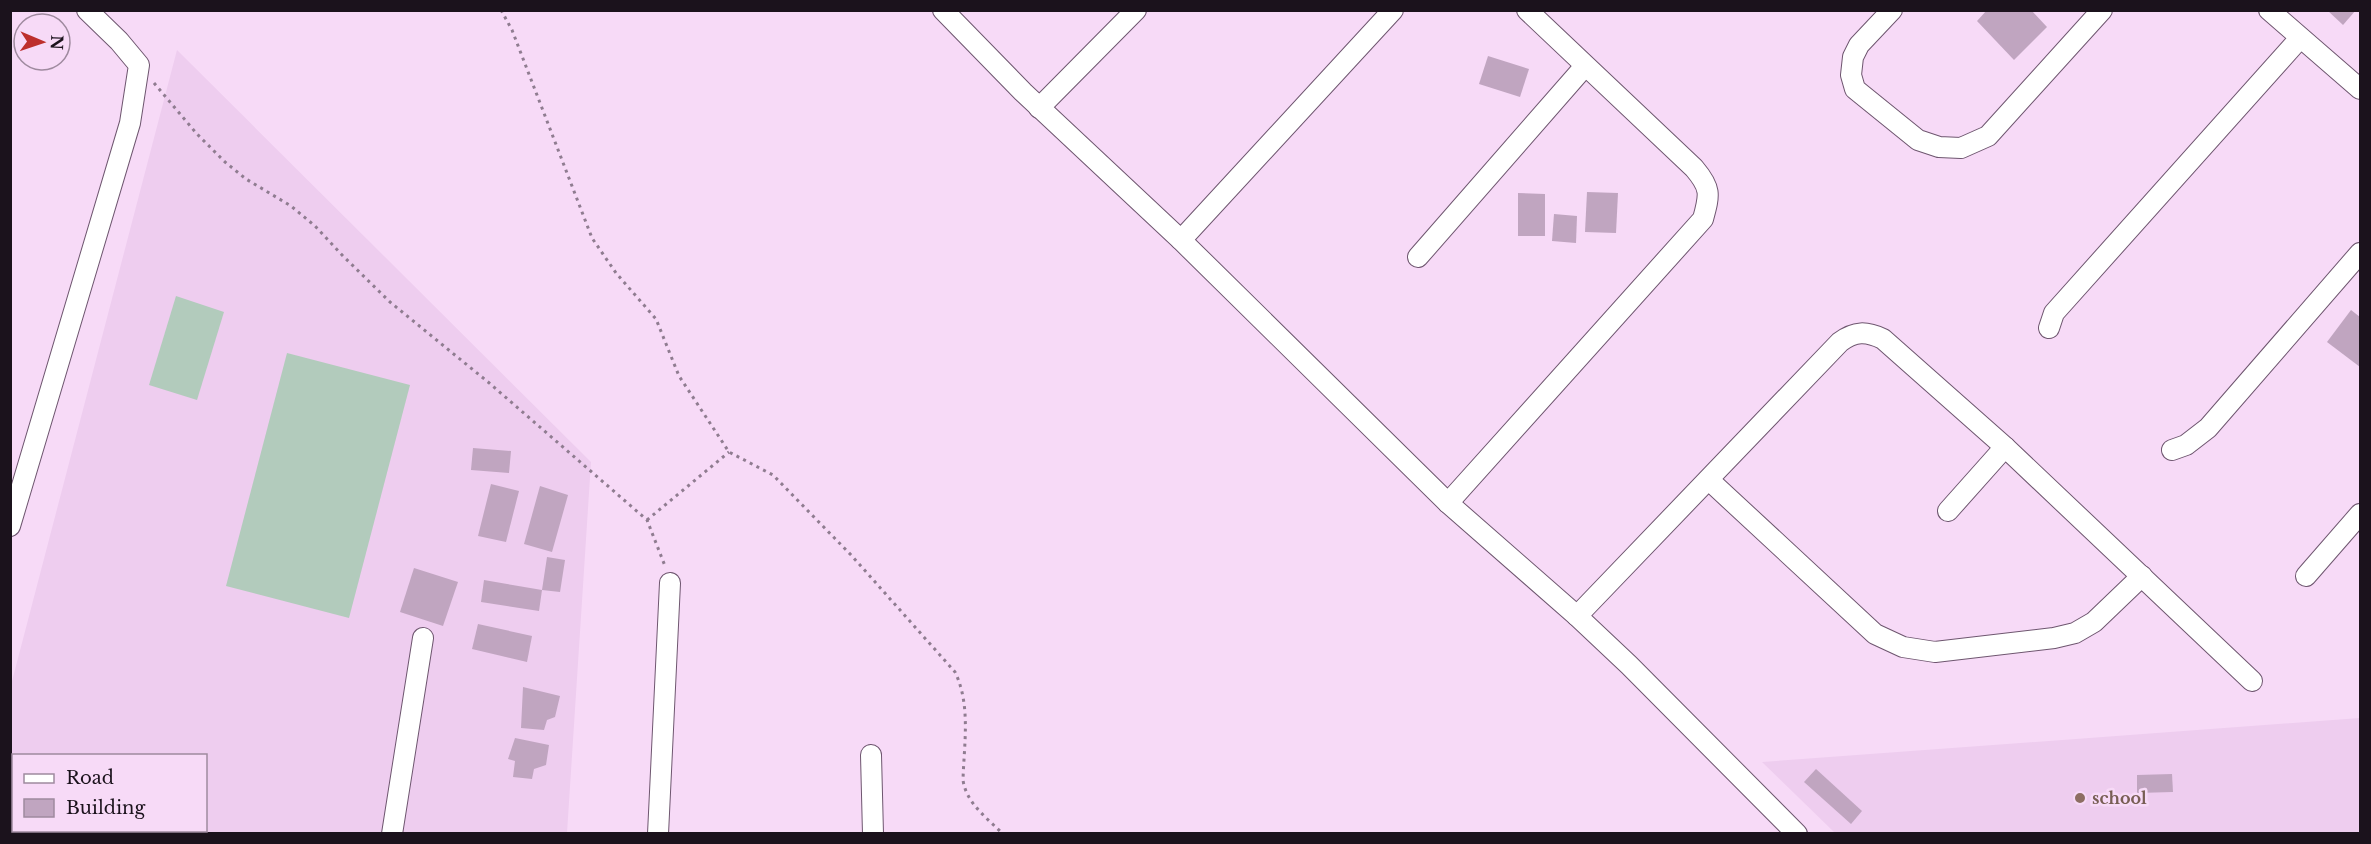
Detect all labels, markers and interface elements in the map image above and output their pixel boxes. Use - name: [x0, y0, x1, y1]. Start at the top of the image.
- north arrow: [12, 12, 72, 72]
- text: N: [47, 35, 67, 50]
- legend: [12, 754, 207, 832]
- text: Road: [66, 767, 114, 789]
- place label: school: [2092, 788, 2147, 808]
- marker: school: [2073, 791, 2087, 805]
- text: Building: [66, 797, 145, 819]

